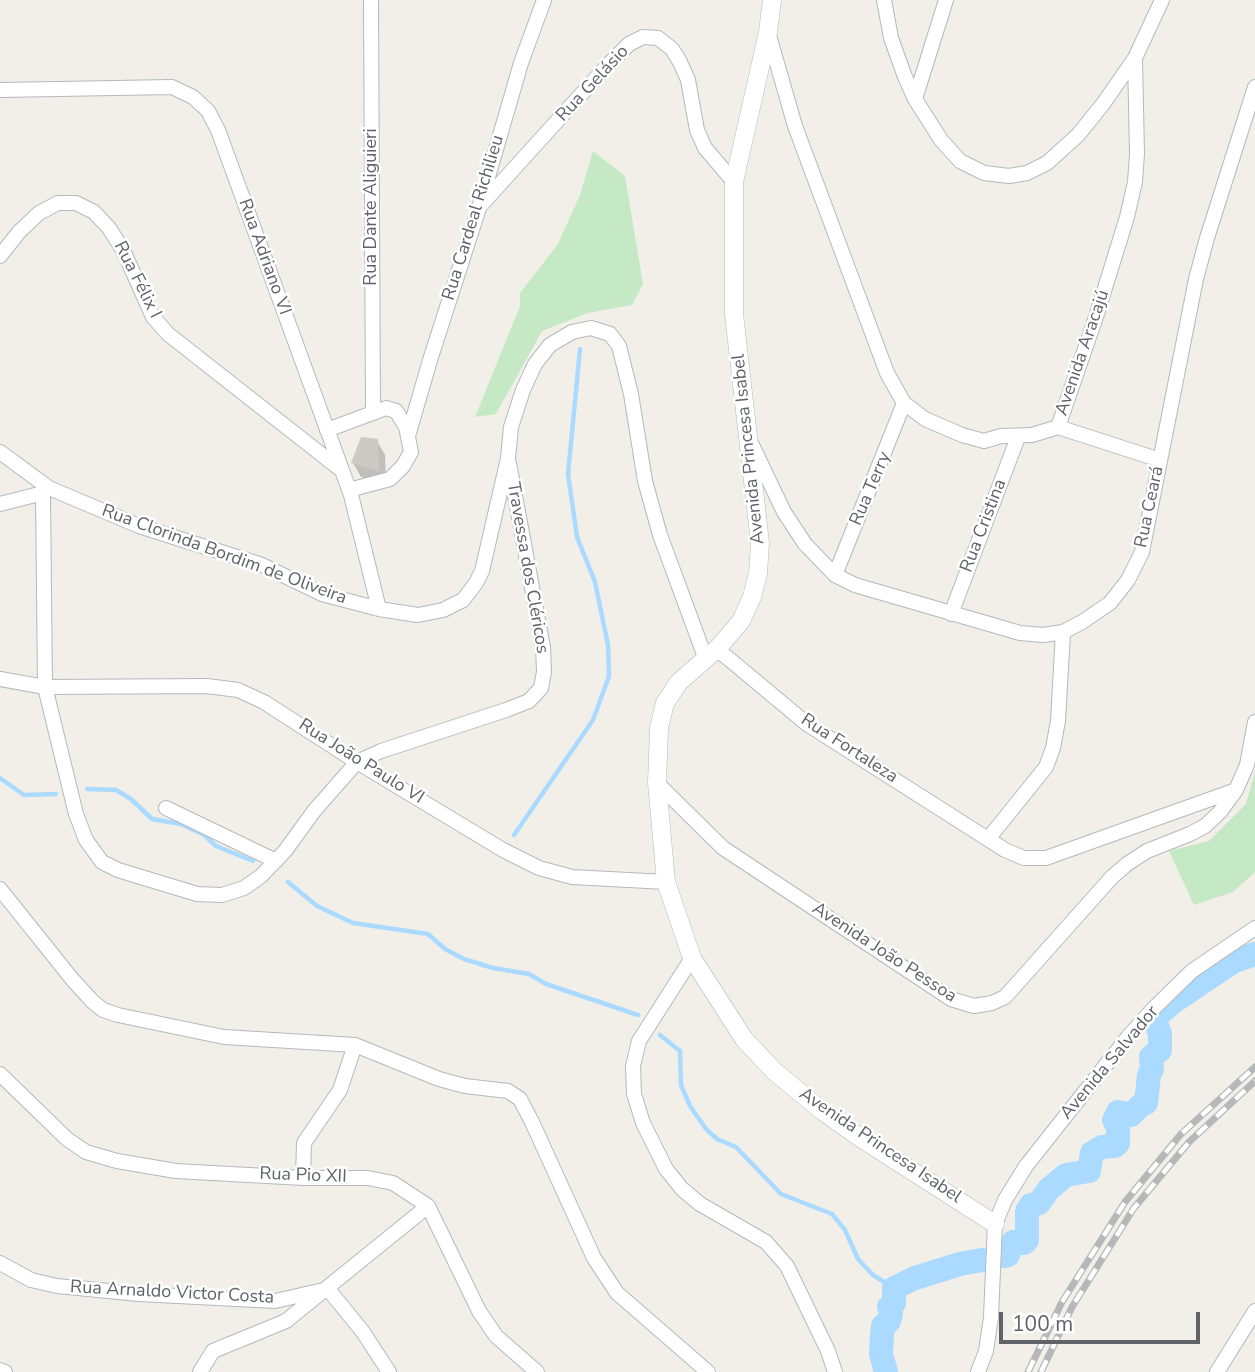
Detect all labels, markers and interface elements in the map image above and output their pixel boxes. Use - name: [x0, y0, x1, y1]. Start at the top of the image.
- street label: Rua Gelásio: [552, 41, 634, 127]
- street label: Rua Dante Aliguieri: [361, 128, 383, 286]
- street label: Rua Cardeal Richilieu: [439, 133, 509, 303]
- street label: Rua Adriano VI: [233, 196, 295, 318]
- street label: Rua Félix I: [108, 238, 166, 322]
- street label: Avenida Aracajú: [1051, 287, 1115, 419]
- street label: Avenida Princesa Isabel: [728, 353, 770, 545]
- street label: Rua Terry: [846, 449, 896, 529]
- street label: Rua Ceará: [1131, 464, 1169, 550]
- street label: Rua Cristina: [956, 476, 1012, 576]
- street label: Travessa dos Cléricos: [501, 481, 553, 655]
- street label: Rua Clorinda Bordim de Oliveira: [99, 501, 349, 609]
- street label: Rua Fortaleza: [797, 710, 901, 788]
- street label: Rua João Paulo VI: [294, 715, 428, 809]
- street label: Avenida João Pessoa: [808, 898, 960, 1008]
- street label: Avenida Salvador: [1056, 1002, 1164, 1124]
- street label: Avenida Princesa Isabel: [795, 1084, 965, 1208]
- street label: Rua Pio XII: [259, 1164, 347, 1188]
- street label: Rua Arnaldo Victor Costa: [70, 1277, 274, 1309]
- scale bar: [1003, 1298, 1204, 1342]
- text: 100 m: [1012, 1310, 1073, 1338]

